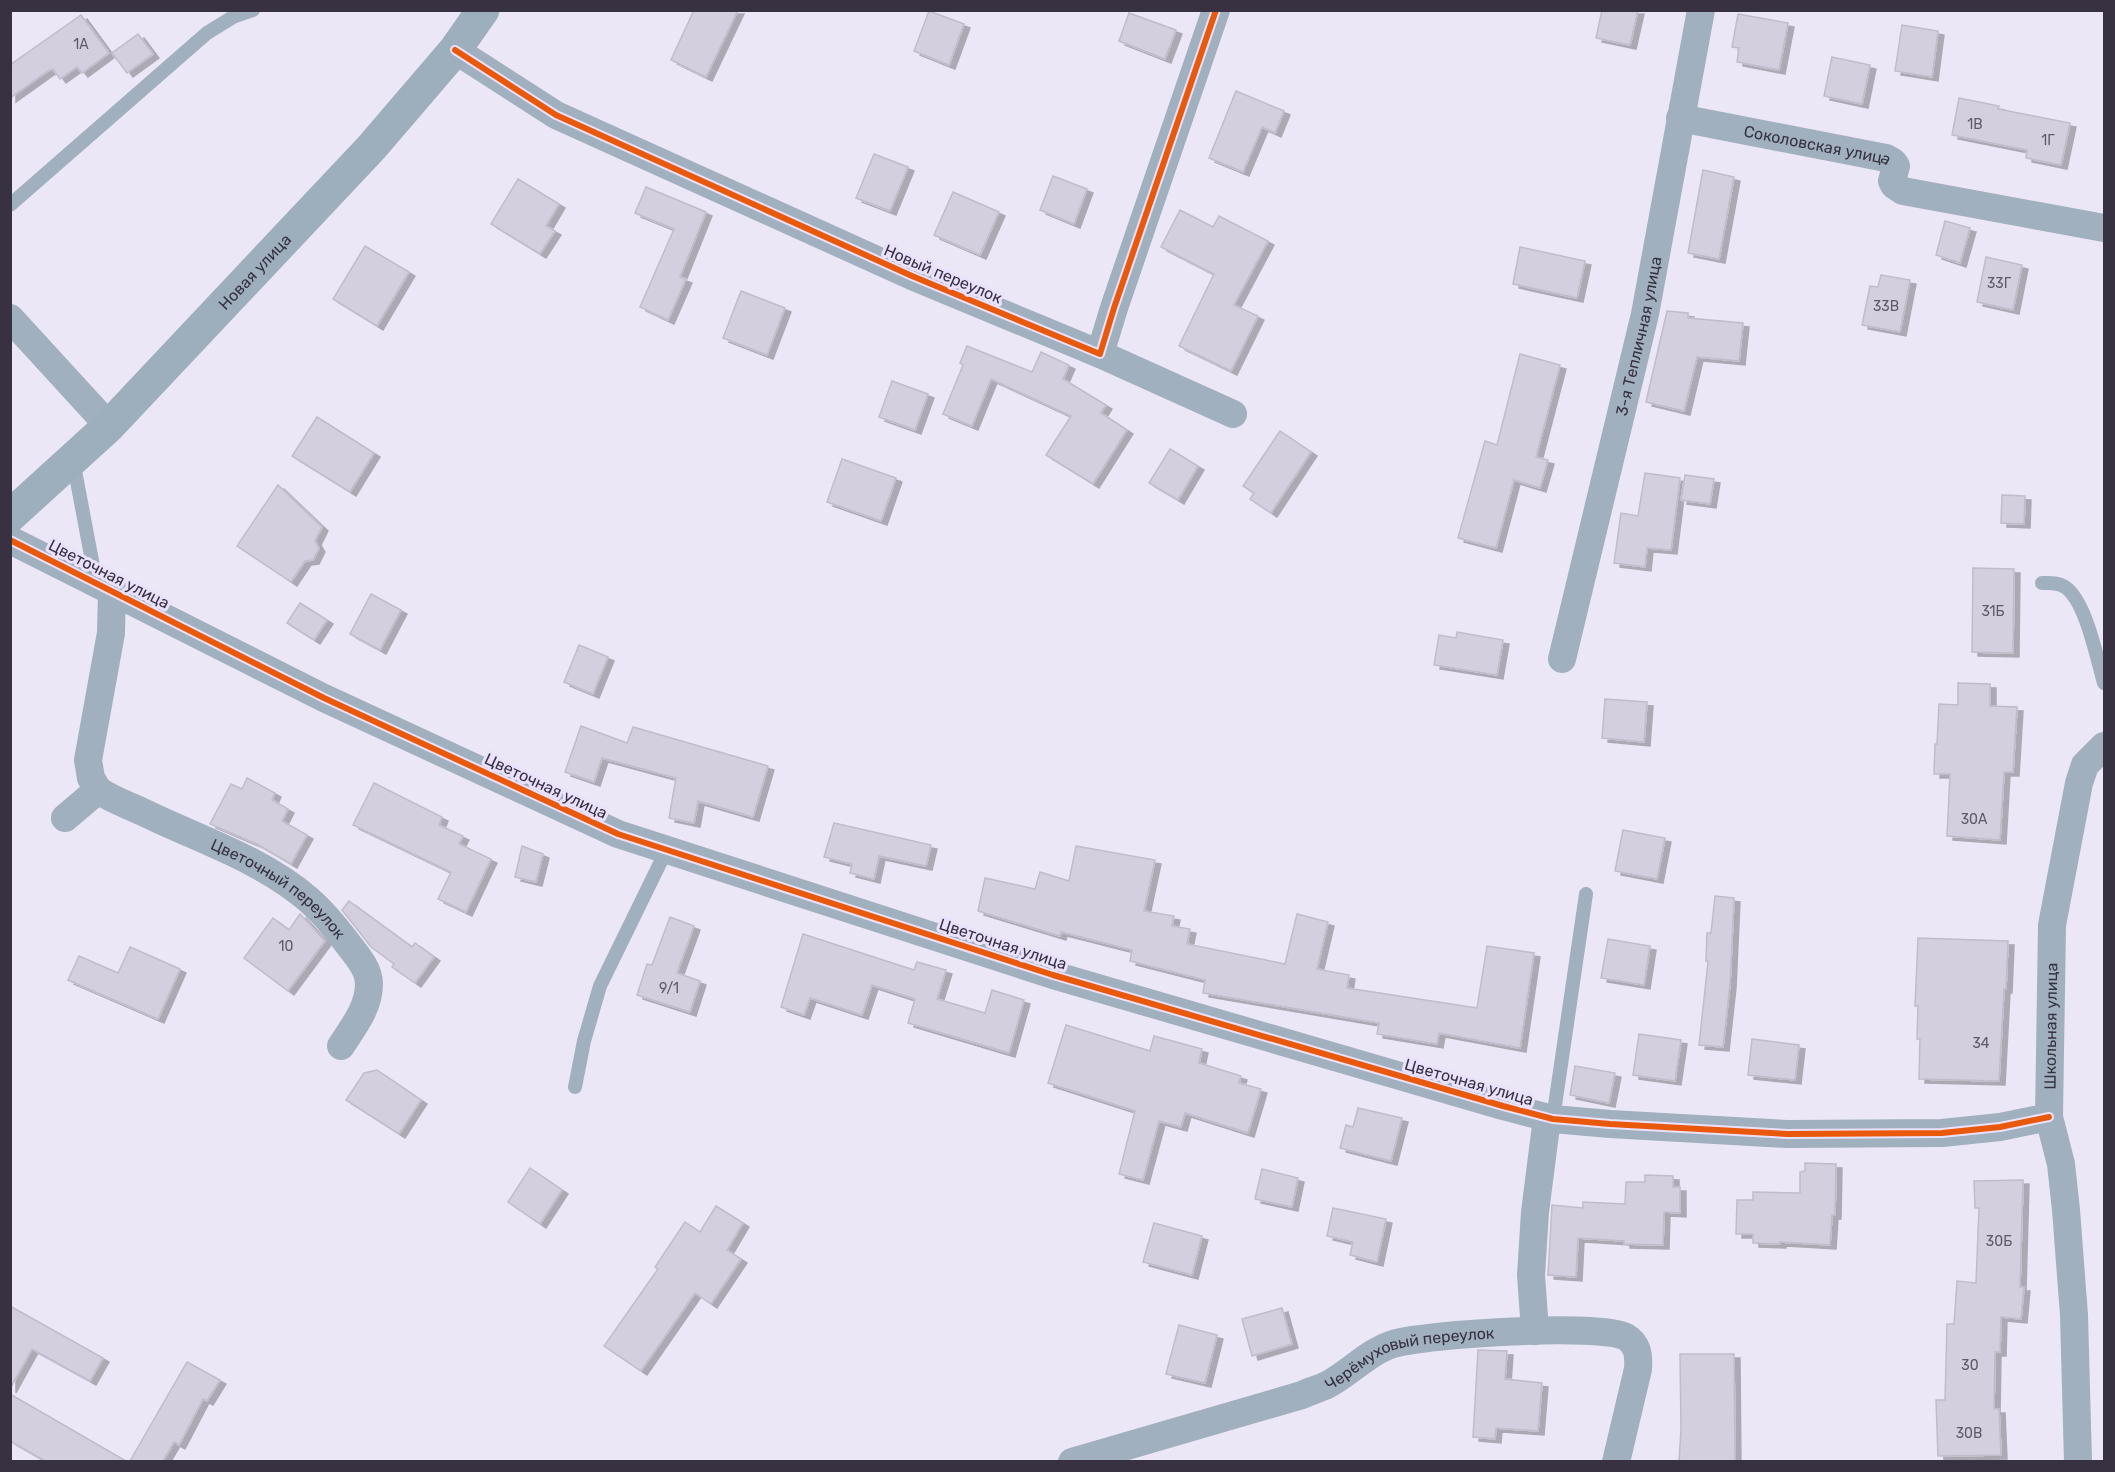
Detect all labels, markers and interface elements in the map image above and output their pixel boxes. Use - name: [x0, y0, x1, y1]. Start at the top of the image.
- house number: 1А: [73, 36, 89, 53]
- house number: 1В: [1967, 116, 1983, 133]
- street label: Соколовская улица: [1742, 121, 1895, 169]
- house number: 1Г: [2041, 132, 2055, 149]
- street label: Новая улица: [214, 230, 295, 313]
- street label: Новый переулок: [881, 241, 1005, 308]
- street label: 3-я Тепличная улица: [1611, 255, 1665, 418]
- house number: 33Г: [1987, 275, 2012, 292]
- house number: 33В: [1873, 298, 1899, 315]
- street label: Цветочная улица: [45, 535, 173, 613]
- house number: 31Б: [1981, 603, 2005, 620]
- street label: Цветочная улица: [482, 749, 610, 823]
- house number: 30А: [1961, 811, 1988, 828]
- street label: Цветочный переулок: [208, 834, 350, 943]
- street label: Цветочная улица: [937, 914, 1069, 974]
- house number: 10: [279, 938, 294, 955]
- street label: Школьная улица: [2040, 962, 2061, 1090]
- house number: 9/1: [659, 980, 679, 997]
- house number: 34: [1972, 1035, 1990, 1052]
- street label: Цветочная улица: [1402, 1055, 1536, 1109]
- house number: 30Б: [1986, 1233, 2012, 1250]
- street label: Черёмуховый переулок: [1321, 1323, 1495, 1394]
- house number: 30: [1961, 1357, 1979, 1374]
- house number: 30В: [1956, 1425, 1982, 1442]

